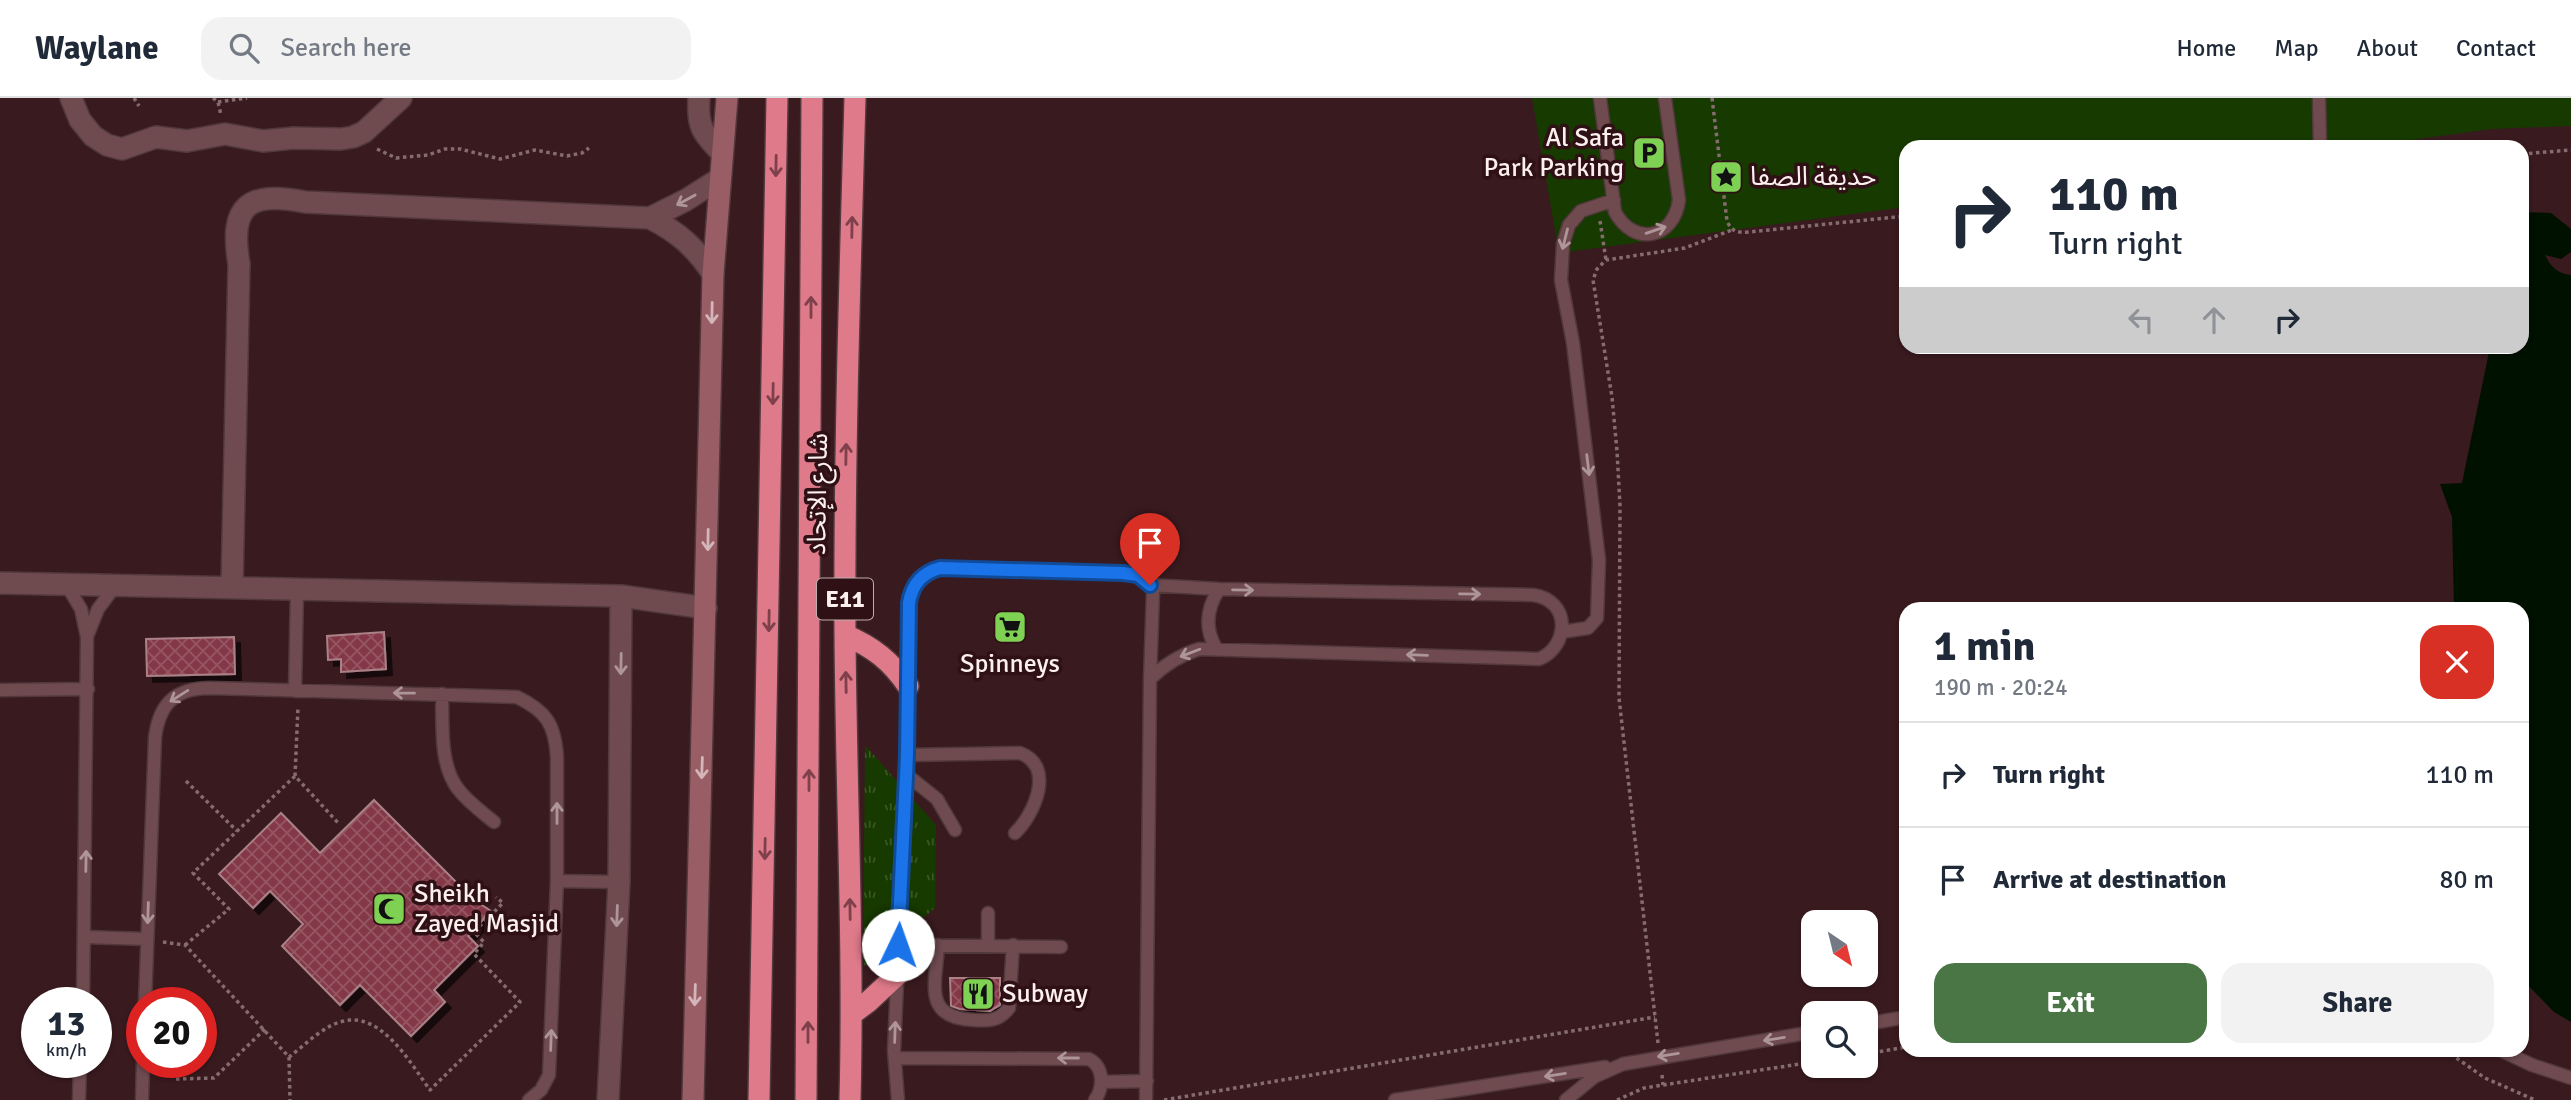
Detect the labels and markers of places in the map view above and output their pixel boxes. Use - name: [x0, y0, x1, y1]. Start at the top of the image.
- place label: Al Safa Park Parking: [1484, 122, 1624, 184]
- parking icon: Al Safa Park Parking: [1630, 134, 1668, 172]
- place icon: حديقة الصفا: [1707, 158, 1745, 196]
- place label: حديقة الصفا: [1750, 161, 1876, 193]
- pin: [1120, 513, 1180, 585]
- supermarket icon: Spinneys: [991, 608, 1029, 646]
- place label: Spinneys: [960, 648, 1060, 680]
- place label: Sheikh Zayed Masjid: [414, 878, 559, 940]
- mosque icon: Sheikh Zayed Masjid: [370, 890, 408, 928]
- restaurant icon: Subway: [959, 975, 997, 1013]
- place label: Subway: [1002, 978, 1088, 1010]

